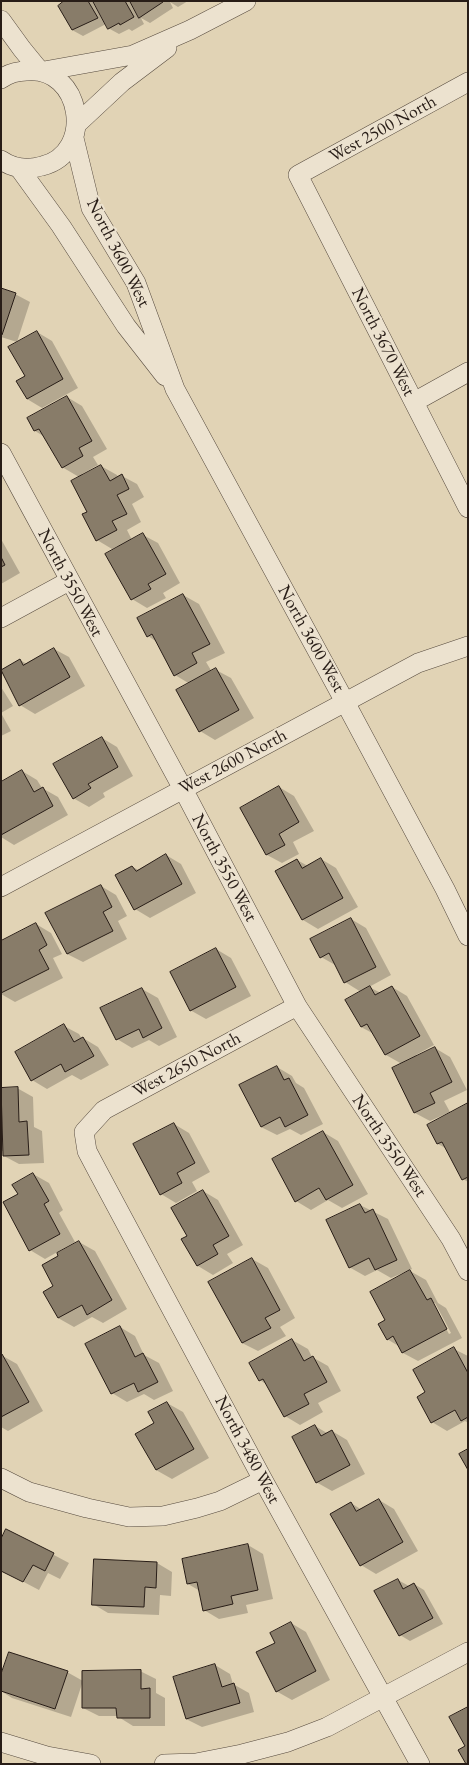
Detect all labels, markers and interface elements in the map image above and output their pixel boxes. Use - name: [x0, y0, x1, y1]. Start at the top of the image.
- street label: West 2500 North: [326, 91, 440, 167]
- street label: North 3600 West: [81, 195, 155, 311]
- street label: North 3670 West: [346, 284, 420, 400]
- street label: North 3550 West: [33, 525, 107, 641]
- street label: North 3600 West: [273, 582, 349, 696]
- street label: West 2600 North: [175, 725, 291, 799]
- street label: North 3550 West: [187, 810, 261, 926]
- street label: West 2650 North: [129, 1028, 245, 1102]
- street label: North 3550 West: [347, 1091, 431, 1201]
- street label: North 3480 West: [210, 1392, 284, 1508]

